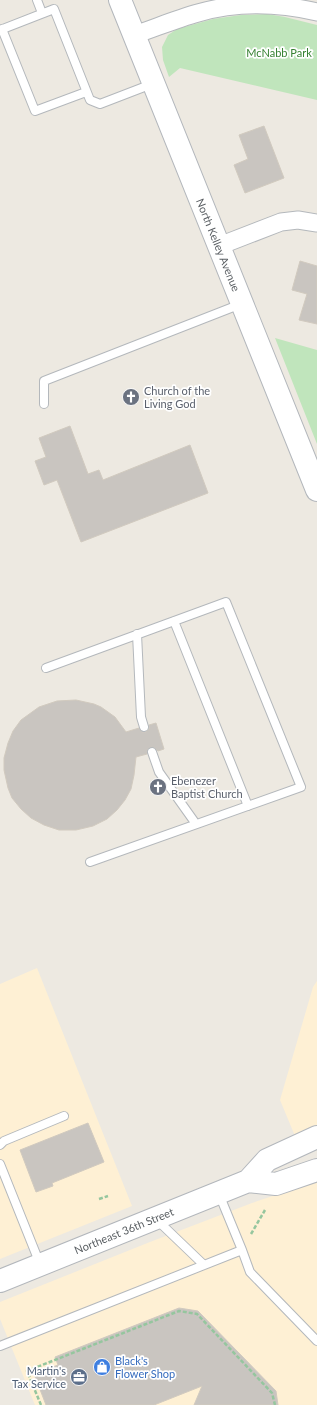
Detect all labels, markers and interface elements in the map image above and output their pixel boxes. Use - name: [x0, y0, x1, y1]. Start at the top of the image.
- park label: McNabb Park: [246, 46, 312, 59]
- street label: North Kelley Avenue: [194, 196, 243, 293]
- place label: Church of the Living God: [144, 384, 210, 410]
- church icon: Church of the Living God: [121, 387, 141, 407]
- place label: Ebenezer Baptist Church: [171, 774, 243, 800]
- church icon: Ebenezer Baptist Church: [148, 777, 168, 797]
- street label: Northeast 36th Street: [72, 1205, 175, 1256]
- place label: Black's Flower Shop: [115, 1354, 175, 1380]
- shop icon: Black's Flower Shop: [92, 1357, 112, 1377]
- place label: Martin's Tax Service: [12, 1364, 66, 1390]
- office icon: Martin's Tax Service: [69, 1367, 89, 1387]

